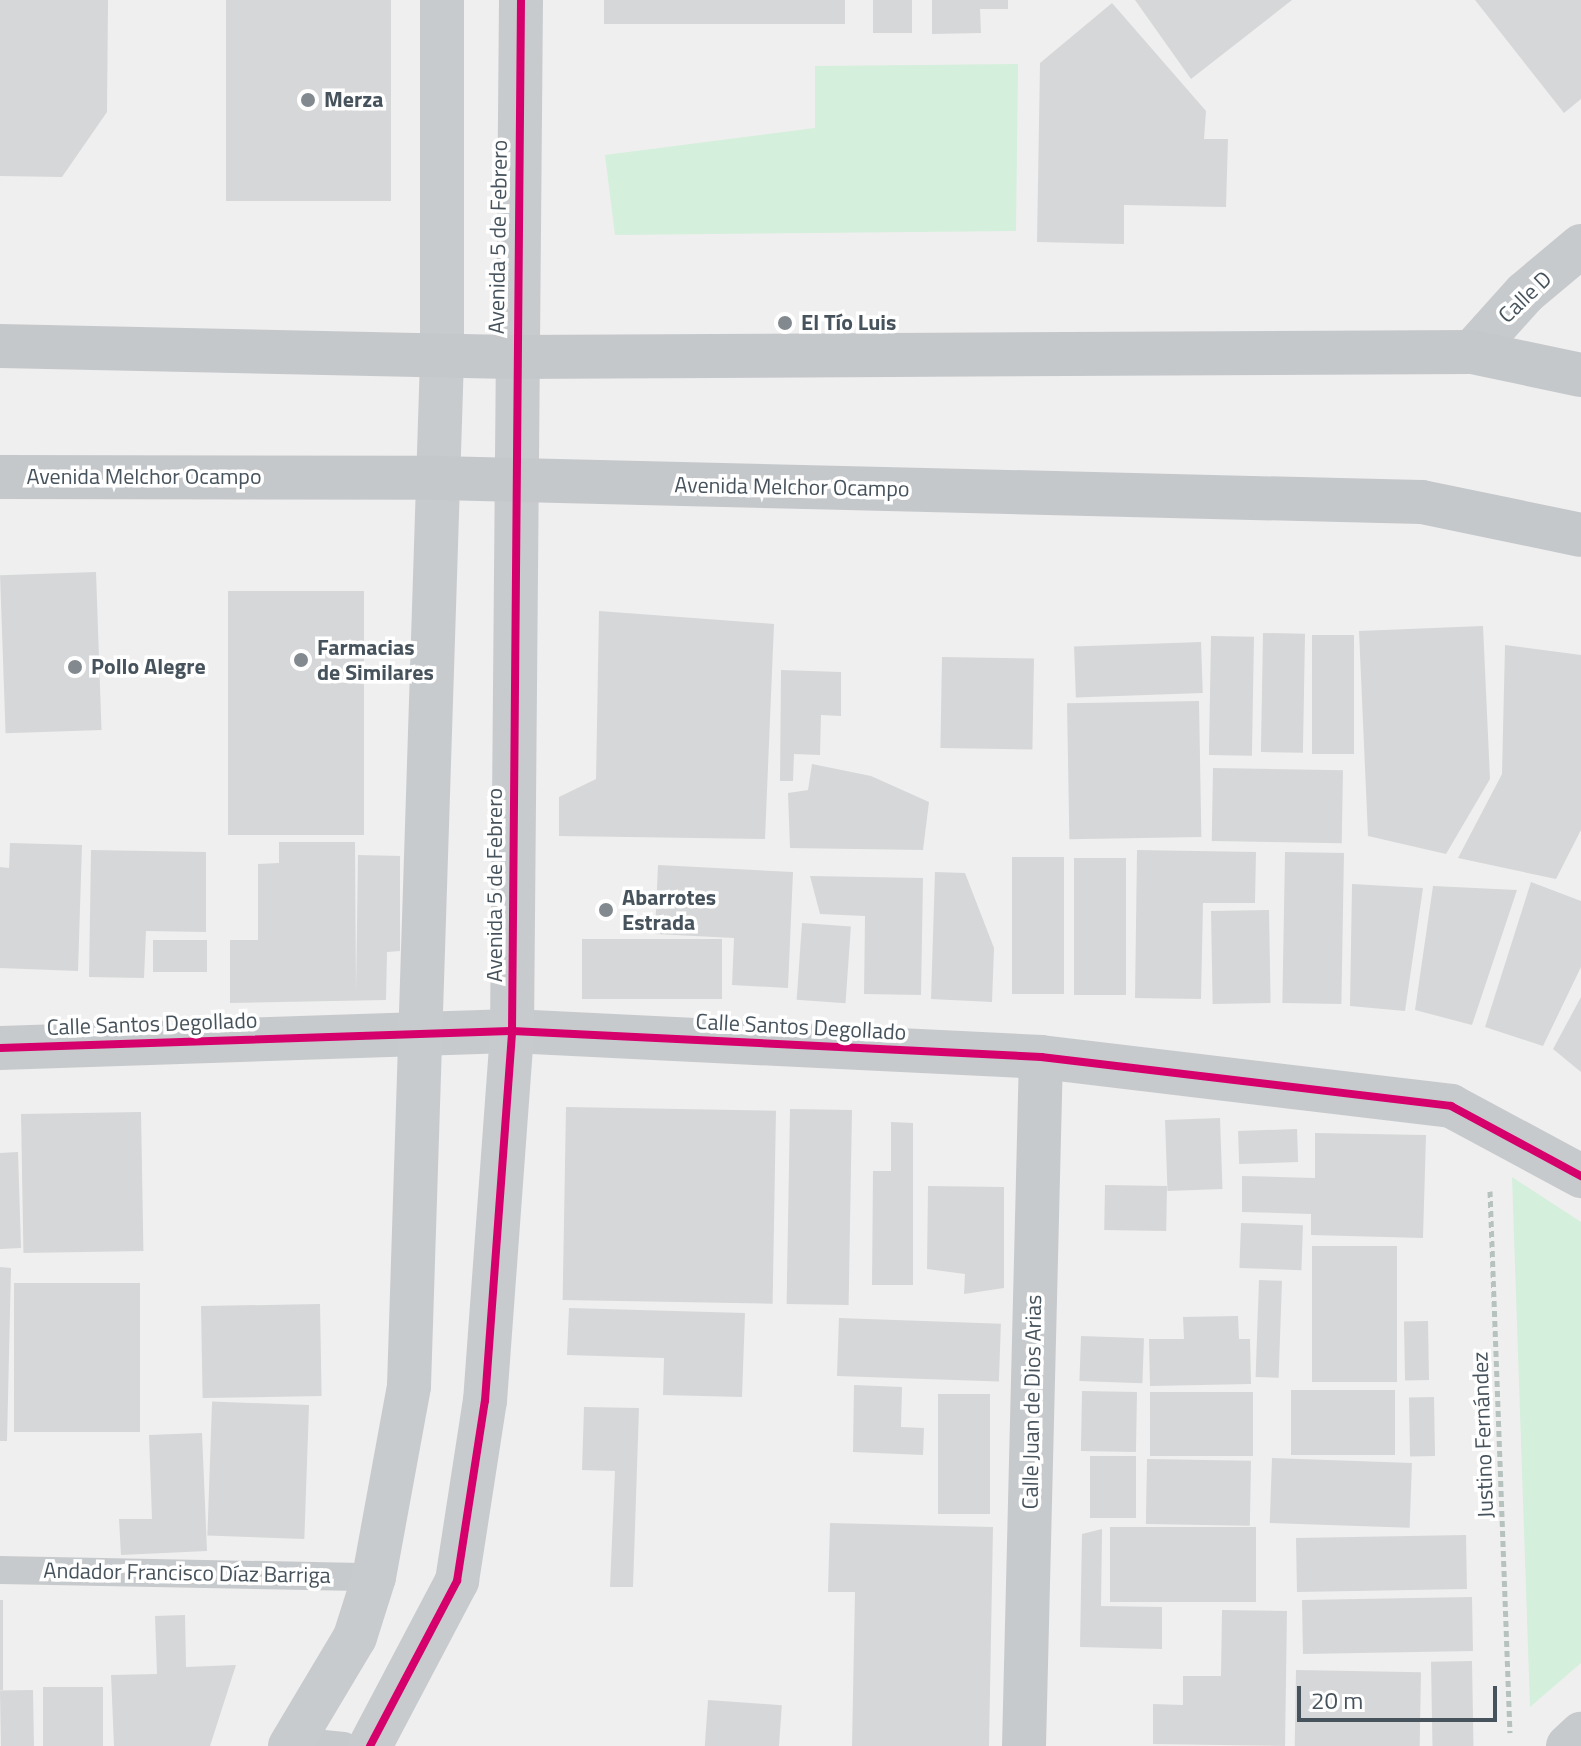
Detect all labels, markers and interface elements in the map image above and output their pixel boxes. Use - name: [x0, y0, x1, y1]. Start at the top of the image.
- place label: Merza: [324, 87, 383, 113]
- marker: Merza: [299, 91, 317, 109]
- street label: Avenida 5 de Febrero: [483, 140, 513, 334]
- street label: Calle D: [1493, 266, 1557, 328]
- place label: El Tío Luis: [801, 310, 896, 336]
- marker: El Tío Luis: [776, 314, 794, 332]
- street label: Avenida Melchor Ocampo: [26, 464, 262, 490]
- street label: Avenida Melchor Ocampo: [674, 472, 910, 502]
- place label: Farmacias de Similares: [317, 634, 434, 686]
- marker: Farmacias de Similares: [292, 651, 310, 669]
- place label: Pollo Alegre: [91, 654, 206, 680]
- marker: Pollo Alegre: [66, 658, 84, 676]
- street label: Avenida 5 de Febrero: [482, 788, 508, 982]
- place label: Abarrotes Estrada: [622, 884, 716, 936]
- marker: Abarrotes Estrada: [597, 901, 615, 919]
- street label: Calle Santos Degollado: [46, 1007, 258, 1041]
- street label: Calle Santos Degollado: [695, 1008, 907, 1046]
- street label: Calle Juan de Dios Arias: [1017, 1294, 1047, 1510]
- street label: Justino Fernández: [1467, 1351, 1499, 1519]
- street label: Andador Francisco Díaz Barriga: [43, 1557, 331, 1589]
- scale bar: [1301, 1670, 1501, 1720]
- text: 20 m: [1311, 1682, 1363, 1718]

